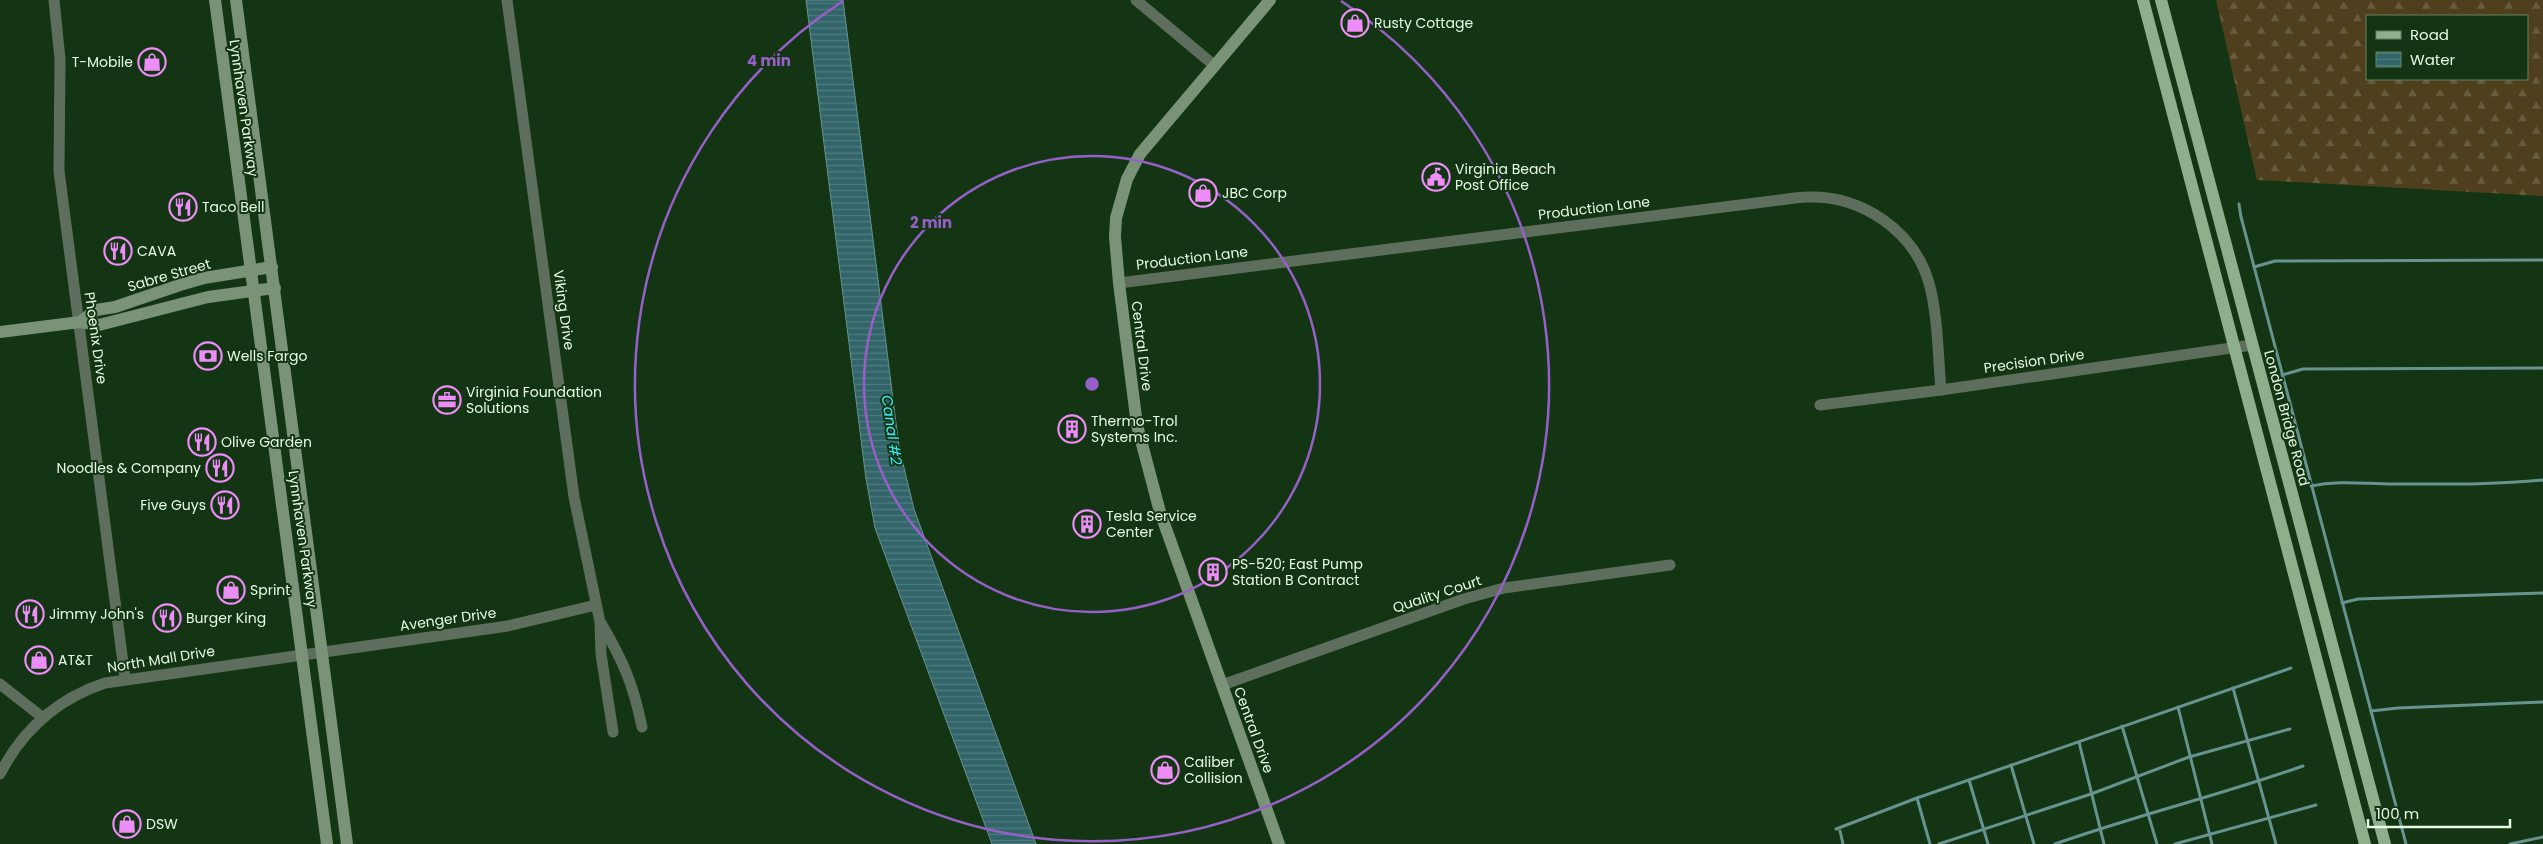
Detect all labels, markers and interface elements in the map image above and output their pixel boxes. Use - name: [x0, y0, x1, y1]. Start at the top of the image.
- shop icon: Rusty Cottage: [1340, 8, 1370, 38]
- place label: Rusty Cottage: [1374, 13, 1473, 33]
- legend: [2366, 15, 2528, 80]
- text: Road: [2410, 24, 2449, 45]
- street label: Lynnhaven Parkway: [224, 38, 264, 178]
- shop icon: T-Mobile: [137, 47, 167, 77]
- text: Water: [2410, 49, 2456, 70]
- text: 4 min: [747, 50, 791, 71]
- place label: T-Mobile: [72, 52, 133, 72]
- place label: Virginia Beach Post Office: [1455, 159, 1556, 195]
- public building icon: Virginia Beach Post Office: [1421, 162, 1451, 192]
- shop icon: JBC Corp: [1188, 178, 1218, 208]
- place label: JBC Corp: [1222, 183, 1287, 203]
- street label: Production Lane: [1537, 191, 1651, 225]
- restaurant icon: Taco Bell: [168, 192, 198, 222]
- place label: Taco Bell: [202, 197, 264, 217]
- text: 2 min: [910, 212, 952, 233]
- restaurant icon: CAVA: [103, 236, 133, 266]
- place label: CAVA: [137, 241, 176, 261]
- street label: Production Lane: [1135, 241, 1249, 275]
- street label: Sabre Street: [125, 254, 213, 296]
- street label: Viking Drive: [548, 269, 580, 352]
- street label: Phoenix Drive: [80, 291, 112, 386]
- street label: Central Drive: [1127, 300, 1157, 392]
- bank icon: Wells Fargo: [193, 341, 223, 371]
- street label: Precision Drive: [1982, 344, 2086, 378]
- place label: Wells Fargo: [227, 346, 307, 366]
- street label: London Bridge Road: [2259, 348, 2315, 488]
- centre of rings: [1083, 375, 1101, 393]
- place label: Virginia Foundation Solutions: [466, 382, 602, 418]
- office icon: Virginia Foundation Solutions: [432, 385, 462, 415]
- water label: Canal #2: [877, 393, 907, 467]
- place label: Thermo-Trol Systems Inc.: [1091, 411, 1178, 447]
- building icon: Thermo-Trol Systems Inc.: [1057, 414, 1087, 444]
- restaurant icon: Olive Garden: [187, 427, 217, 457]
- place label: Olive Garden: [221, 432, 312, 452]
- restaurant icon: Noodles & Company: [205, 453, 235, 483]
- place label: Noodles & Company: [57, 458, 201, 478]
- street label: Lynnhaven Parkway: [283, 469, 323, 609]
- restaurant icon: Five Guys: [210, 490, 240, 520]
- place label: Five Guys: [140, 495, 206, 515]
- place label: Tesla Service Center: [1106, 506, 1197, 542]
- building icon: Tesla Service Center: [1072, 509, 1102, 539]
- place label: PS-520; East Pump Station B Contract: [1232, 554, 1363, 590]
- building icon: PS-520; East Pump Station B Contract: [1198, 557, 1228, 587]
- street label: Quality Court: [1390, 570, 1484, 618]
- shop icon: Sprint: [216, 575, 246, 605]
- place label: Sprint: [250, 580, 290, 600]
- restaurant icon: Jimmy John's: [15, 599, 45, 629]
- street label: Avenger Drive: [399, 602, 498, 636]
- restaurant icon: Burger King: [152, 603, 182, 633]
- place label: Jimmy John's: [49, 604, 144, 624]
- place label: Burger King: [186, 608, 266, 628]
- street label: North Mall Drive: [106, 641, 217, 677]
- shop icon: AT&T: [24, 645, 54, 675]
- place label: AT&T: [58, 650, 93, 670]
- street label: Central Drive: [1229, 684, 1279, 776]
- place label: Caliber Collision: [1184, 752, 1243, 788]
- shop icon: Caliber Collision: [1150, 755, 1180, 785]
- scale bar: [2368, 796, 2510, 828]
- text: 100 m: [2376, 803, 2419, 824]
- shop icon: DSW: [112, 809, 142, 839]
- place label: DSW: [146, 814, 178, 834]

